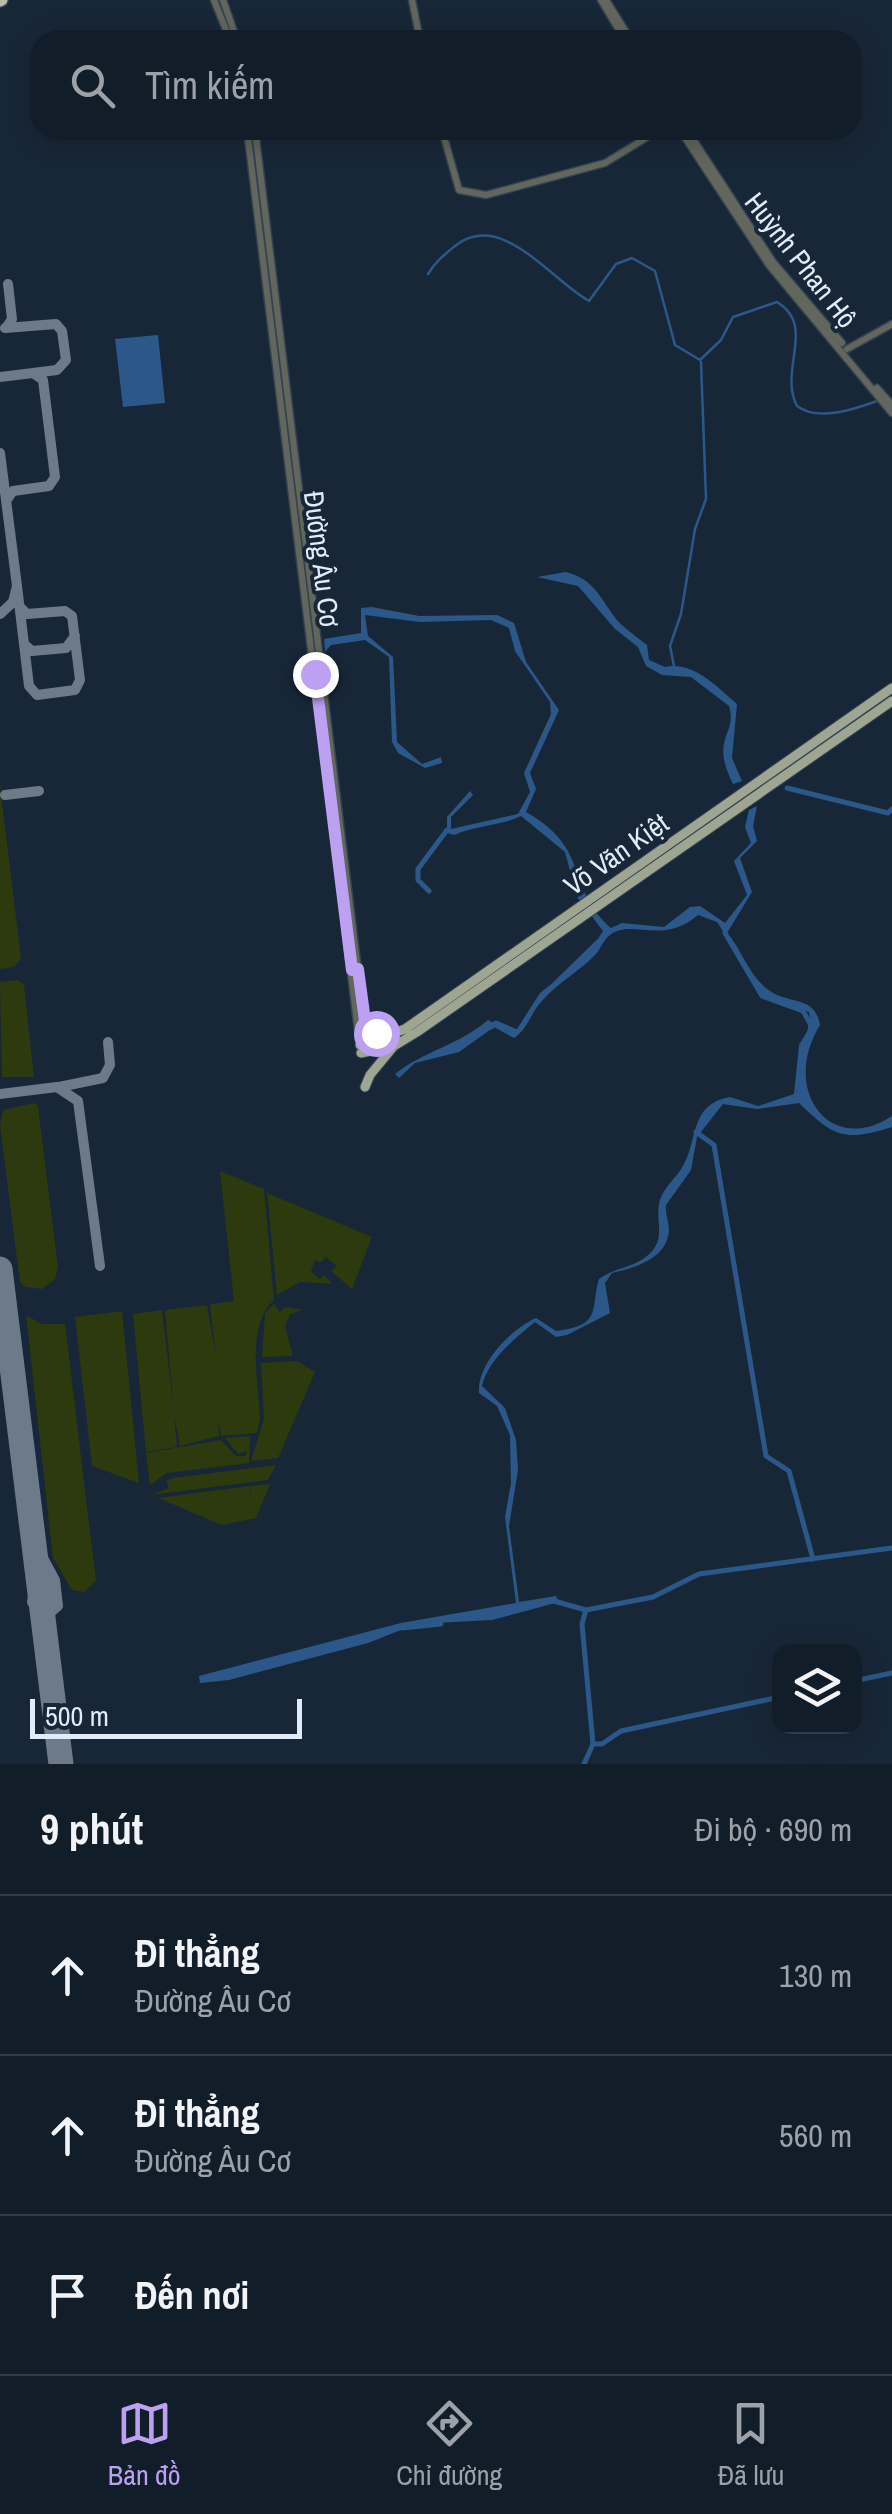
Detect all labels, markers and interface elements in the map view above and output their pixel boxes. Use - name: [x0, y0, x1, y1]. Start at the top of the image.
- search box: [30, 30, 862, 140]
- icon: search: [65, 58, 120, 113]
- text: Tìm kiếm: [145, 60, 274, 111]
- street label: Huỳnh Phan Hộ: [736, 184, 866, 336]
- street label: Đường Âu Cơ: [295, 489, 349, 629]
- route end: [293, 652, 339, 698]
- street label: Võ Văn Kiệt: [556, 804, 676, 904]
- route start: [354, 1011, 400, 1057]
- map controls: [772, 1644, 862, 1734]
- button: layers: [772, 1644, 862, 1734]
- scale bar: [30, 1694, 302, 1738]
- text: 500 m: [45, 1697, 109, 1735]
- text: 9 phút: [40, 1801, 143, 1857]
- text: Đi bộ · 690 m: [694, 1808, 852, 1851]
- text: Đi thẳng: [135, 1928, 260, 1979]
- icon: ahead: [40, 1948, 95, 2003]
- text: 130 m: [779, 1954, 852, 1997]
- text: Đường Âu Cơ: [135, 1979, 291, 2022]
- text: Đi thẳng: [135, 2088, 260, 2139]
- icon: ahead: [40, 2108, 95, 2163]
- text: 560 m: [779, 2114, 852, 2157]
- text: Đường Âu Cơ: [135, 2139, 291, 2182]
- icon: arrive: [40, 2268, 95, 2323]
- text: Đến nơi: [135, 2270, 249, 2321]
- tab: Bản đồ: [108, 2396, 181, 2494]
- tab: Chỉ đường: [396, 2396, 502, 2494]
- tab: Đã lưu: [718, 2396, 784, 2494]

